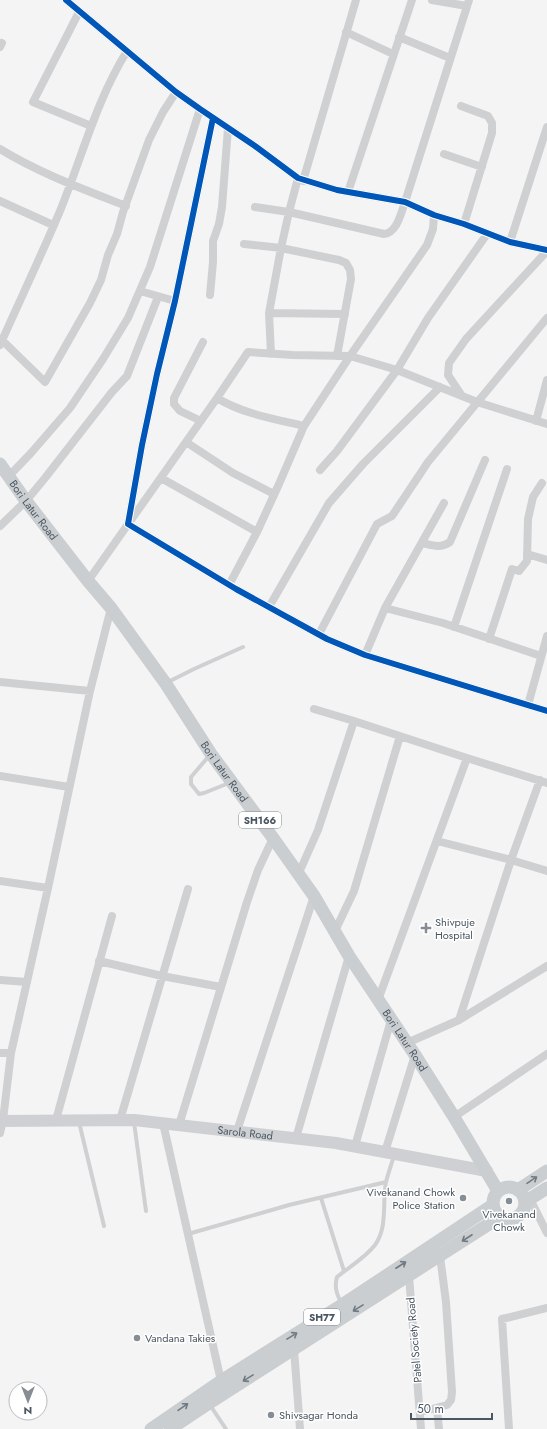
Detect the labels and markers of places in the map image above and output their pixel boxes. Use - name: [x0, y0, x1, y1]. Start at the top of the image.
- place label: Shivpuje Hospital: [435, 914, 475, 943]
- marker: Shivpuje Hospital: [420, 922, 432, 934]
- place label: Vivekanand Chowk Police Station: [367, 1184, 455, 1213]
- marker: Vivekanand Chowk Police Station: [458, 1193, 468, 1203]
- marker: Vivekanand Chowk: [504, 1196, 514, 1206]
- place label: Vivekanand Chowk: [482, 1206, 536, 1235]
- place label: Vandana Takies: [145, 1330, 216, 1346]
- marker: Vandana Takies: [132, 1333, 142, 1343]
- place label: Shivsagar Honda: [279, 1407, 358, 1423]
- marker: Shivsagar Honda: [266, 1410, 276, 1420]

